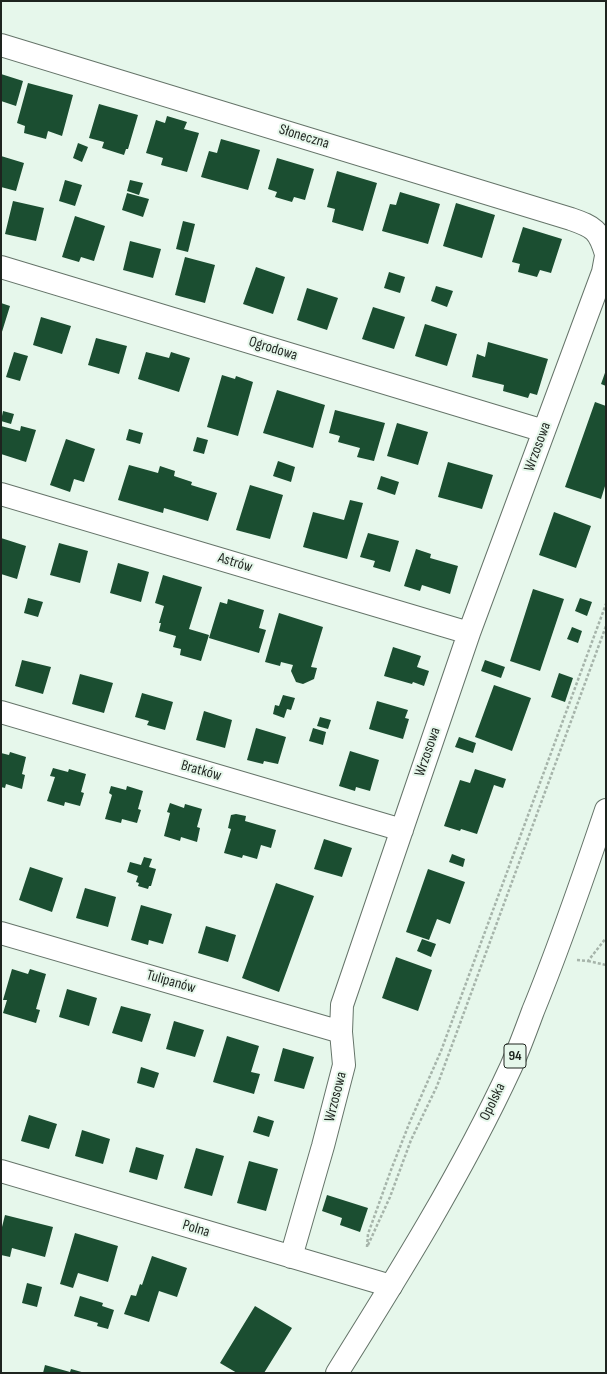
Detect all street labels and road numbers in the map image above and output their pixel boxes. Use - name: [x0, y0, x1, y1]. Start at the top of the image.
- street label: Słoneczna: [277, 121, 331, 153]
- street label: Ogrodowa: [246, 333, 300, 365]
- street label: Wrzosowa: [521, 420, 555, 474]
- street label: Astrów: [216, 549, 254, 577]
- street label: Wrzosowa: [411, 725, 445, 779]
- street label: Bratków: [179, 757, 223, 785]
- street label: Tulipanów: [144, 966, 198, 998]
- road number: 94: [504, 1044, 526, 1068]
- street label: Wrzosowa: [321, 1070, 351, 1124]
- street label: Opolska: [476, 1080, 510, 1124]
- street label: Polna: [180, 1216, 212, 1242]

